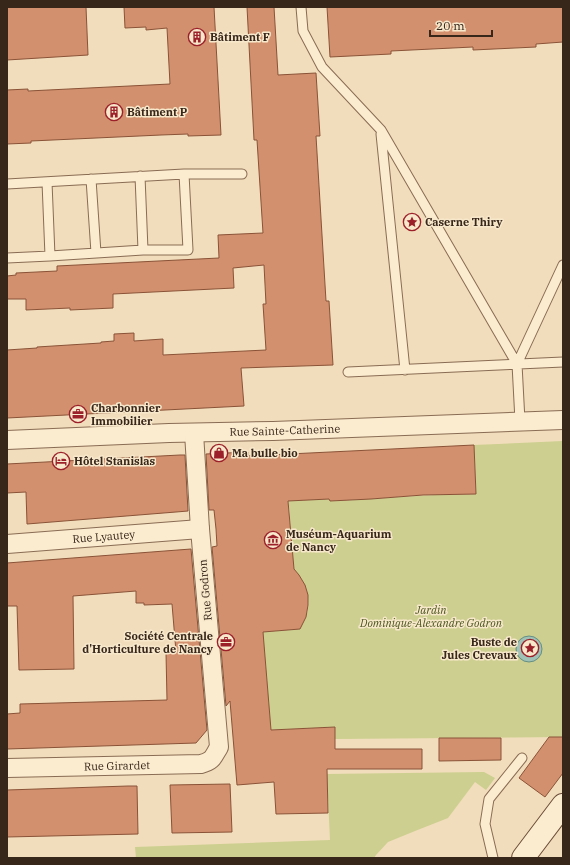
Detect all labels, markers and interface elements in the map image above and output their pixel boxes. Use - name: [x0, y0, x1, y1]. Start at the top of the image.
- scale bar: [430, 12, 492, 38]
- text: 20 m: [436, 18, 465, 33]
- building icon: Bâtiment F: [187, 27, 207, 47]
- place label: Bâtiment F: [210, 30, 270, 44]
- building icon: Bâtiment P: [104, 102, 124, 122]
- place label: Bâtiment P: [127, 105, 188, 119]
- place icon: Caserne Thiry: [402, 212, 422, 232]
- place label: Caserne Thiry: [425, 215, 503, 229]
- place label: Charbonnier Immobilier: [91, 401, 161, 428]
- office icon: Charbonnier Immobilier: [68, 404, 88, 424]
- street label: Rue Sainte-Catherine: [229, 421, 341, 439]
- shop icon: Ma bulle bio: [209, 443, 229, 463]
- place label: Ma bulle bio: [232, 446, 298, 460]
- hotel icon: Hôtel Stanislas: [51, 451, 71, 471]
- place label: Hôtel Stanislas: [74, 454, 156, 468]
- street label: Rue Lyautey: [72, 527, 136, 546]
- place label: Muséum-Aquarium de Nancy: [286, 527, 392, 554]
- museum icon: Muséum-Aquarium de Nancy: [263, 530, 283, 550]
- street label: Rue Godron: [195, 559, 215, 621]
- park label: Jardin Dominique-Alexandre Godron: [359, 603, 503, 630]
- place label: Société Centrale d'Horticulture de Nancy: [82, 629, 214, 656]
- office icon: Société Centrale d'Horticulture de Nancy: [216, 632, 236, 652]
- place label: Buste de Jules Crevaux: [442, 635, 518, 662]
- place icon: Buste de Jules Crevaux: [520, 638, 540, 658]
- street label: Rue Girardet: [84, 758, 150, 773]

